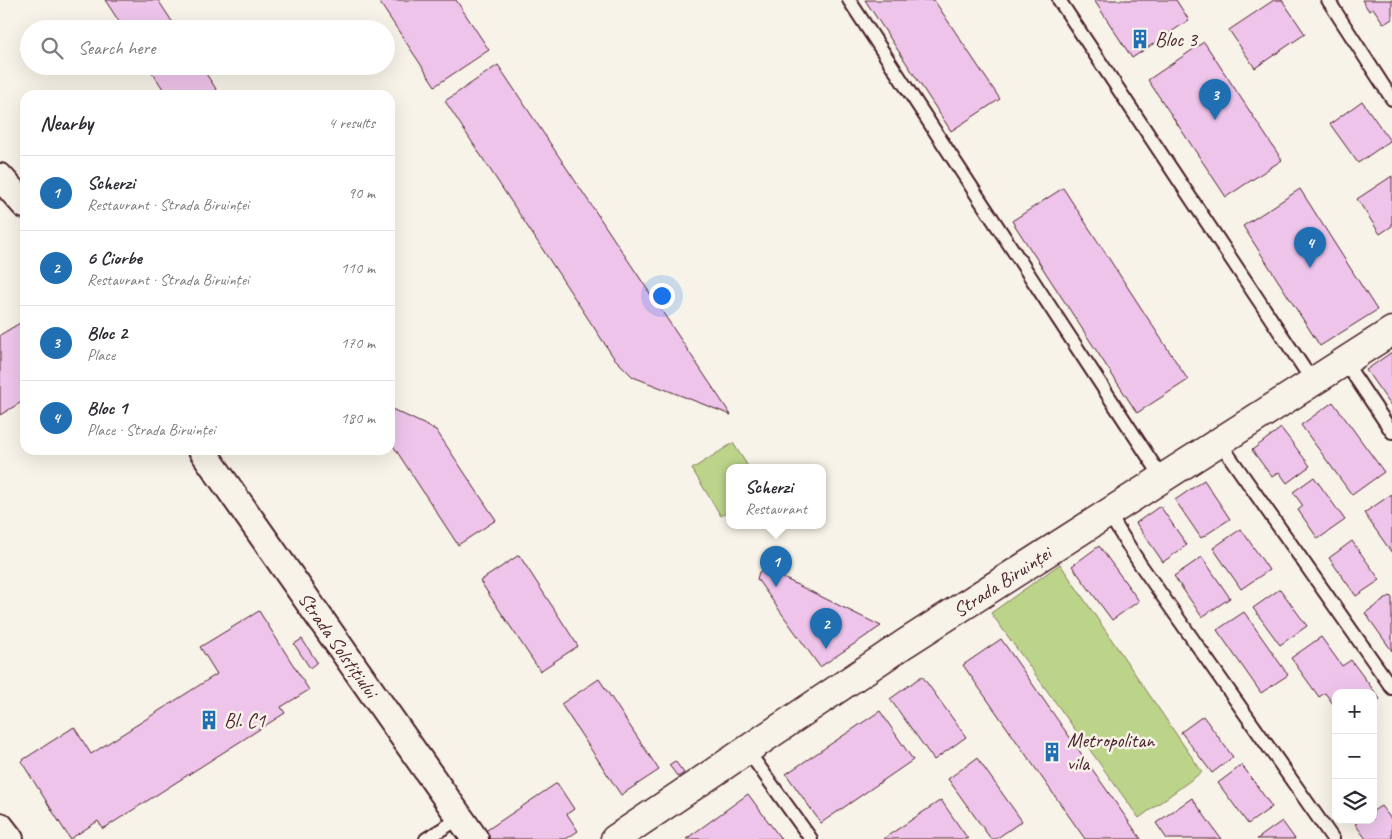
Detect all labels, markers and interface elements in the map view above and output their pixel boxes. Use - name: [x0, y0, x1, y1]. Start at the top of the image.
- search box: [20, 20, 395, 75]
- place label: Bloc 3: [1155, 27, 1199, 52]
- building icon: Bloc 3: [1129, 28, 1151, 50]
- icon: search: [38, 34, 66, 62]
- text: Search here: [78, 36, 155, 60]
- pin: 3: [1199, 79, 1231, 120]
- text: Nearby: [40, 110, 93, 136]
- text: 4 results: [328, 113, 375, 133]
- text: Scherzi: [87, 171, 135, 195]
- text: 1: [52, 183, 60, 203]
- text: 90 m: [348, 183, 375, 203]
- text: Restaurant · Strada Biruinței: [87, 195, 249, 215]
- pin: 4: [1294, 227, 1326, 268]
- text: 6 Ciorbe: [87, 246, 142, 270]
- text: 2: [52, 258, 60, 278]
- text: 110 m: [341, 258, 375, 278]
- text: Restaurant · Strada Biruinței: [87, 270, 249, 290]
- your location: [649, 283, 675, 309]
- text: Bloc 2: [87, 321, 127, 345]
- text: 3: [52, 333, 60, 353]
- text: 170 m: [341, 333, 375, 353]
- text: Place: [87, 345, 115, 365]
- text: Bloc 1: [87, 396, 127, 420]
- text: 4: [52, 408, 60, 428]
- text: 180 m: [341, 408, 375, 428]
- text: Place · Strada Biruinței: [87, 420, 215, 440]
- popup: [726, 464, 826, 529]
- text: Scherzi: [745, 475, 793, 499]
- text: Restaurant: [745, 499, 807, 519]
- street label: Strada Biruinței: [948, 540, 1058, 623]
- pin: 1: [760, 546, 792, 587]
- street label: Strada Solstițiului: [292, 587, 385, 704]
- pin: 2: [810, 608, 842, 649]
- map controls: [1332, 689, 1377, 824]
- button: +: [1332, 689, 1377, 734]
- place label: Bl. C1: [224, 708, 266, 733]
- building icon: Bl. C1: [198, 709, 220, 731]
- place label: Metropolitan vila: [1067, 728, 1155, 776]
- button: −: [1332, 734, 1377, 779]
- building icon: Metropolitan vila: [1041, 741, 1063, 763]
- button: layers: [1332, 779, 1377, 824]

